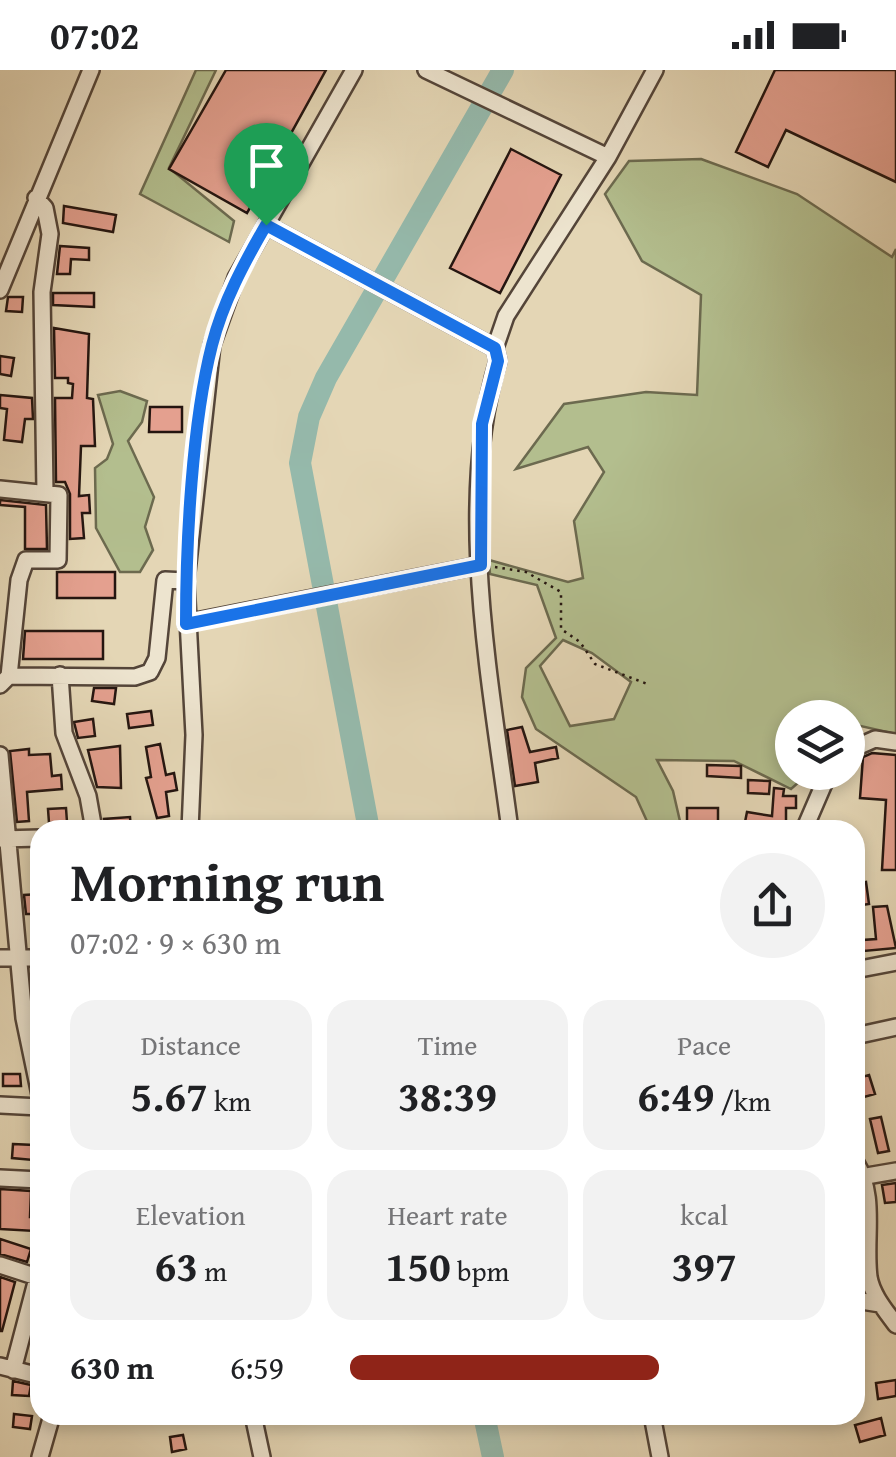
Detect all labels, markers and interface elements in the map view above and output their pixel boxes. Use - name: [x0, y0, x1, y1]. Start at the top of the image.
- text: 07:02: [50, 7, 140, 63]
- pin: [224, 123, 309, 226]
- icon: arrive: [239, 138, 294, 193]
- map controls: [775, 700, 865, 790]
- button: layers: [775, 700, 865, 790]
- text: Morning run: [70, 841, 384, 921]
- button: share: [720, 853, 825, 958]
- text: 07:02 · 9 × 630 m: [70, 919, 281, 966]
- text: Distance: [141, 1024, 241, 1065]
- text: Time: [418, 1024, 477, 1065]
- text: Pace: [677, 1024, 731, 1065]
- text: 5.67: [131, 1065, 208, 1126]
- text: 38:39: [398, 1065, 497, 1126]
- text: 6:49: [637, 1065, 715, 1126]
- text: km: [208, 1080, 251, 1121]
- text: /km: [715, 1080, 771, 1121]
- text: Elevation: [136, 1194, 246, 1235]
- text: Heart rate: [387, 1194, 508, 1235]
- text: kcal: [680, 1194, 728, 1235]
- text: 63: [155, 1235, 198, 1296]
- text: 150: [386, 1235, 451, 1296]
- text: 397: [672, 1235, 737, 1296]
- text: m: [198, 1250, 227, 1291]
- text: bpm: [451, 1250, 509, 1291]
- text: 630 m: [70, 1344, 154, 1391]
- text: 6:59: [230, 1344, 284, 1391]

